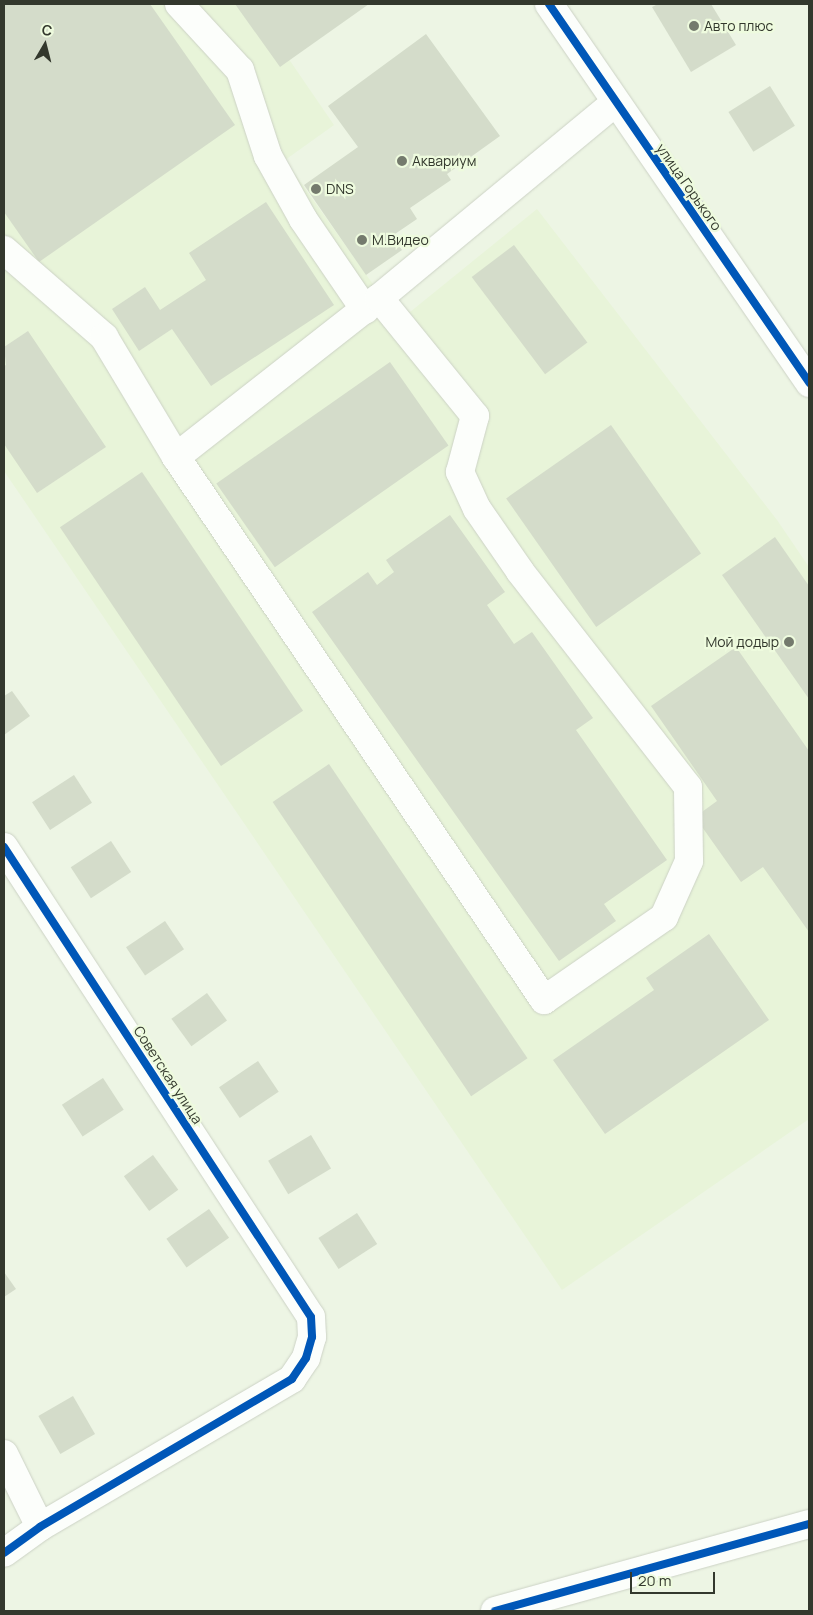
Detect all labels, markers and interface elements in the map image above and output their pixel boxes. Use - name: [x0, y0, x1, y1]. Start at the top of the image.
- place label: Авто плюс: [704, 18, 773, 34]
- north arrow: [20, 20, 70, 70]
- text: С: [41, 20, 54, 40]
- marker: Авто плюс: [688, 20, 700, 32]
- street label: улица Горького: [653, 140, 725, 234]
- place label: Аквариум: [412, 153, 476, 169]
- marker: Аквариум: [396, 155, 408, 167]
- place label: DNS: [326, 181, 354, 197]
- marker: DNS: [310, 183, 322, 195]
- place label: М.Видео: [372, 232, 429, 248]
- marker: М.Видео: [356, 234, 368, 246]
- place label: Мой додыр: [705, 634, 779, 650]
- marker: Мой додыр: [783, 636, 795, 648]
- street label: Советская улица: [130, 1023, 206, 1127]
- scale bar: [633, 1562, 718, 1594]
- text: 20 m: [638, 1570, 671, 1591]

